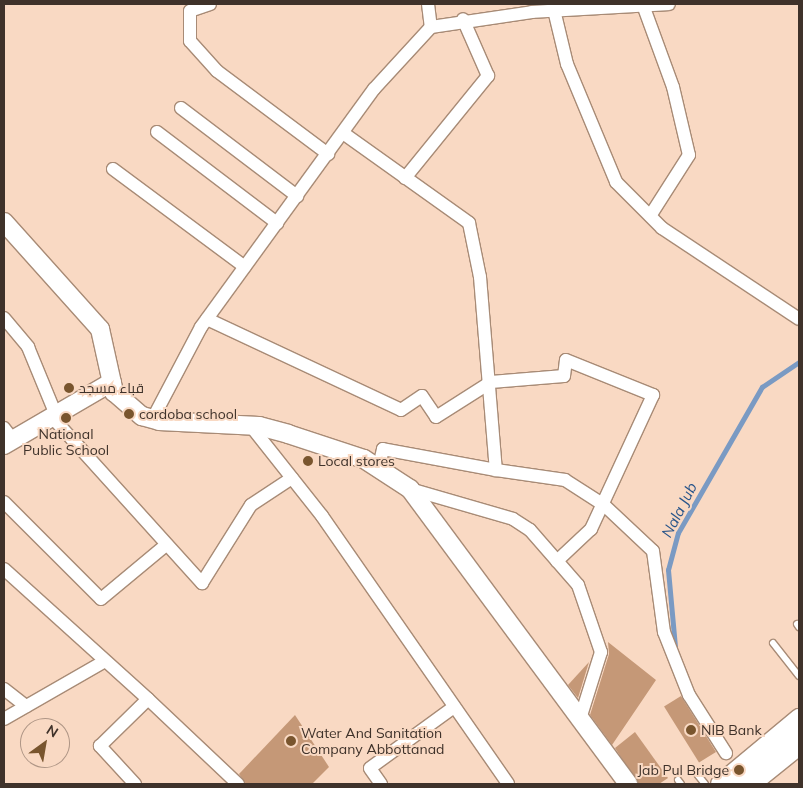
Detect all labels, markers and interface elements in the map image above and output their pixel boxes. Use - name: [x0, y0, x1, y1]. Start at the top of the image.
- place label: قباء مسجد: [79, 380, 144, 396]
- marker: قباء مسجد: [63, 382, 75, 394]
- place label: cordoba school: [139, 406, 237, 422]
- marker: cordoba school: [123, 408, 135, 420]
- marker: National Public School: [60, 412, 72, 424]
- place label: National Public School: [23, 426, 109, 458]
- place label: Local stores: [318, 453, 395, 469]
- marker: Local stores: [302, 455, 314, 467]
- water label: Nala Jub: [658, 480, 700, 540]
- north arrow: [20, 718, 70, 768]
- text: N: [43, 721, 62, 742]
- place label: NIB Bank: [701, 722, 762, 738]
- marker: NIB Bank: [685, 724, 697, 736]
- place label: Water And Sanitation Company Abbottanad: [301, 725, 444, 758]
- marker: Water And Sanitation Company Abbottanad: [285, 735, 297, 747]
- place label: Jab Pul Bridge: [637, 762, 729, 778]
- marker: Jab Pul Bridge: [733, 764, 745, 776]

